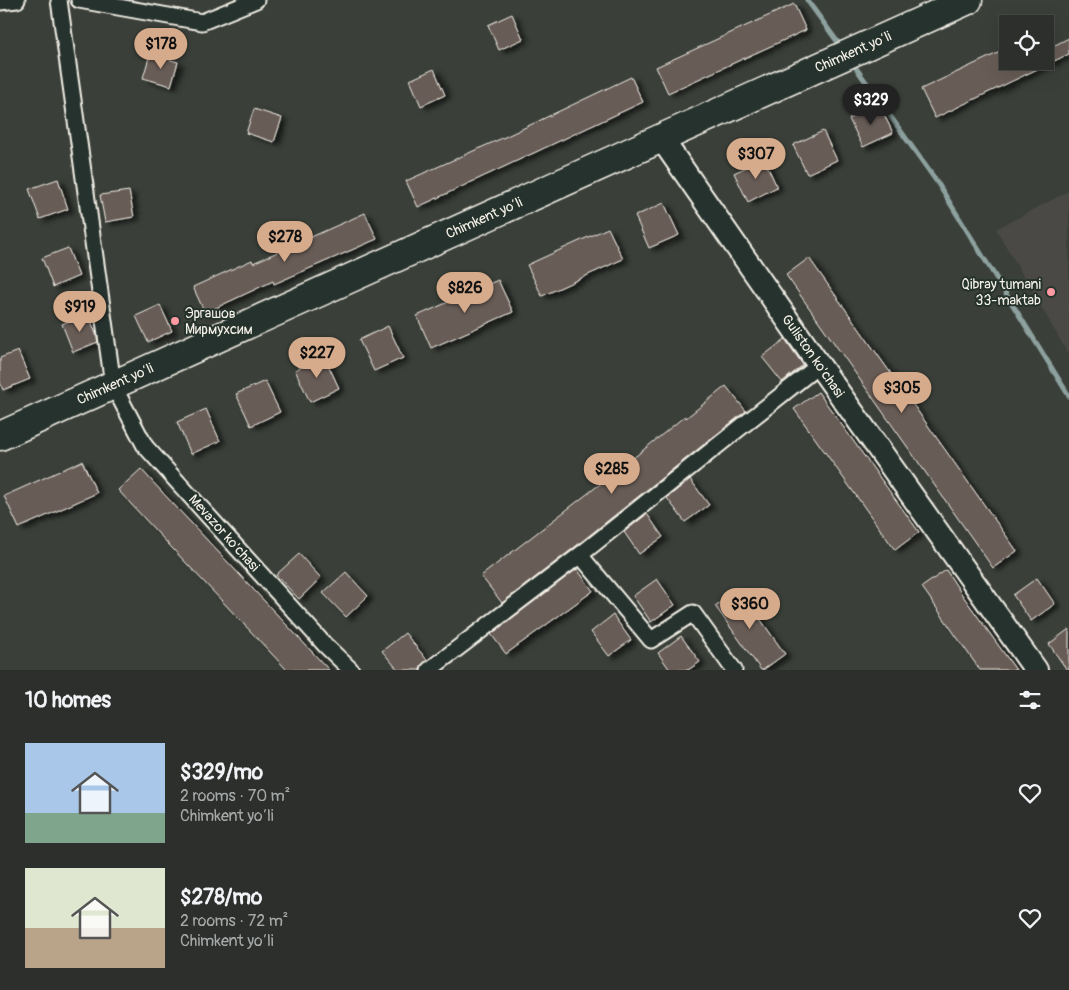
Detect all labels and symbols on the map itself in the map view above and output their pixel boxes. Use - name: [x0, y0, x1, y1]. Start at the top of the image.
- street label: Chimkent yo‘li: [812, 27, 894, 76]
- pin: $178: [131, 28, 191, 70]
- pin: $329: [841, 84, 901, 126]
- pin: $307: [726, 138, 786, 180]
- street label: Chimkent yo‘li: [443, 193, 525, 242]
- pin: $278: [255, 220, 315, 263]
- pin: $826: [435, 272, 495, 314]
- place label: Qibray tumani 33-maktab: [961, 276, 1041, 309]
- marker: Qibray tumani 33-maktab: [1045, 286, 1057, 298]
- pin: $919: [50, 290, 110, 333]
- place label: Эргашов Мирмухсим: [185, 305, 253, 338]
- street label: Guliston ko'chasi: [778, 311, 848, 401]
- marker: Эргашов Мирмухсим: [169, 315, 181, 327]
- pin: $227: [287, 336, 347, 379]
- street label: Chimkent yo‘li: [74, 359, 156, 408]
- pin: $305: [872, 372, 932, 414]
- pin: $285: [582, 452, 642, 495]
- street label: Mevazor ko'chasi: [185, 491, 263, 575]
- pin: $360: [720, 588, 780, 630]

